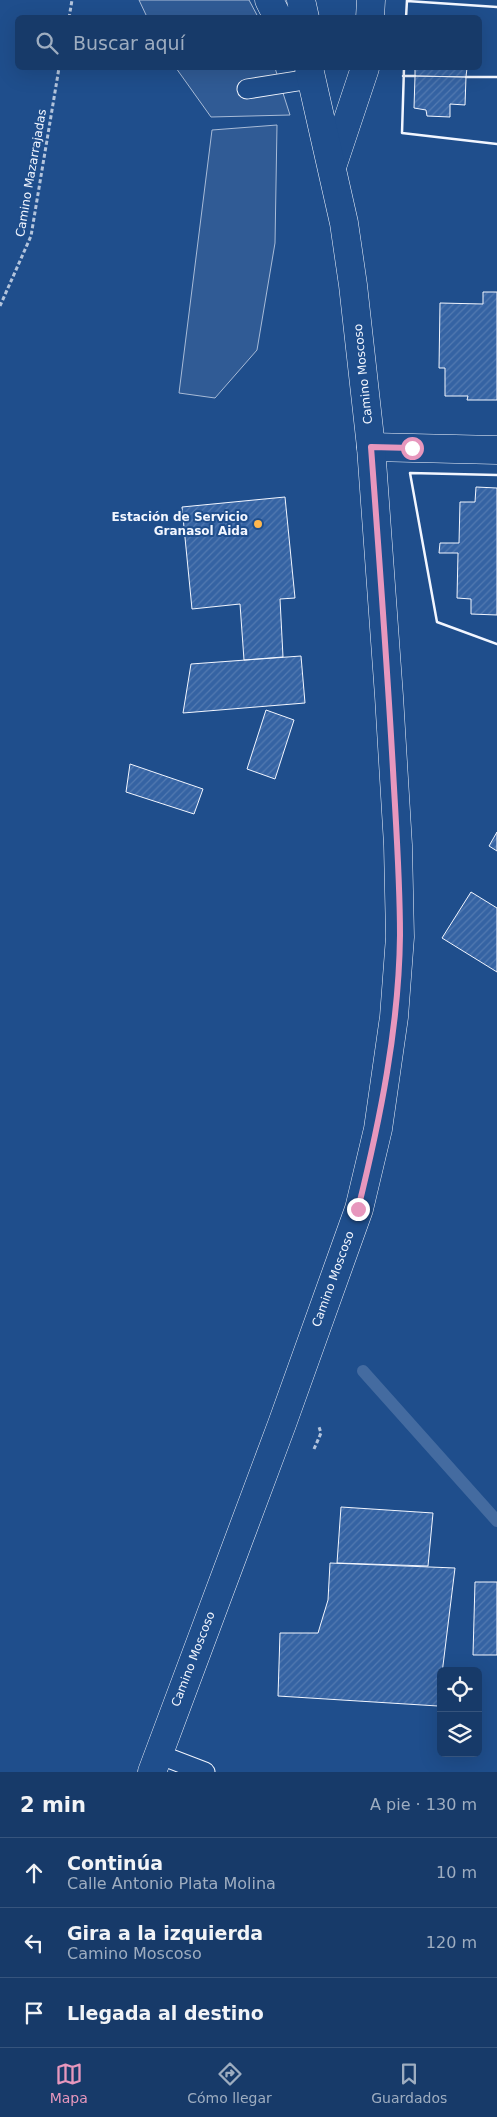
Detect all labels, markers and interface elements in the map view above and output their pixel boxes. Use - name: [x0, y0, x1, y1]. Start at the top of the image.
- search box: [15, 15, 482, 70]
- icon: search: [33, 29, 61, 57]
- text: Buscar aquí: [73, 32, 185, 54]
- street label: Camino Mazarrajadas: [13, 108, 49, 238]
- street label: Camino Moscoso: [351, 323, 375, 425]
- route start: [401, 437, 424, 460]
- place label: Estación de Servicio Granasol Aida: [112, 510, 248, 538]
- marker: Estación de Servicio Granasol Aida: [252, 518, 264, 530]
- route end: [347, 1198, 370, 1221]
- street label: Camino Moscoso: [309, 1229, 357, 1329]
- street label: Camino Moscoso: [168, 1609, 218, 1709]
- map controls: [437, 1667, 482, 1757]
- button: locate: [437, 1667, 482, 1712]
- button: layers: [437, 1712, 482, 1757]
- text: 2 min: [20, 1793, 86, 1817]
- text: A pie · 130 m: [370, 1795, 477, 1814]
- text: Continúa: [67, 1852, 163, 1874]
- icon: ahead: [20, 1859, 48, 1887]
- text: 10 m: [436, 1863, 477, 1882]
- text: Calle Antonio Plata Molina: [67, 1874, 276, 1893]
- text: Gira a la izquierda: [67, 1922, 263, 1944]
- icon: left: [20, 1929, 48, 1957]
- text: 120 m: [426, 1933, 477, 1952]
- text: Camino Moscoso: [67, 1944, 202, 1963]
- icon: arrive: [20, 1999, 48, 2027]
- text: Llegada al destino: [67, 2002, 264, 2024]
- tab: Mapa: [50, 2060, 88, 2106]
- tab: Cómo llegar: [187, 2060, 272, 2106]
- tab: Guardados: [371, 2060, 447, 2106]

